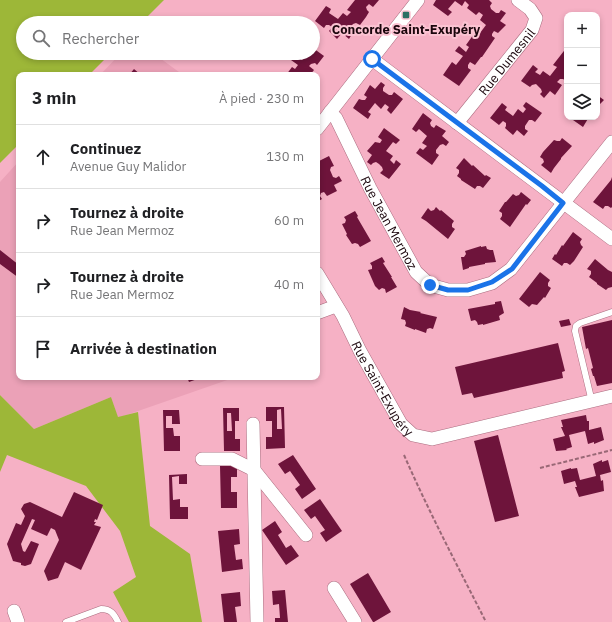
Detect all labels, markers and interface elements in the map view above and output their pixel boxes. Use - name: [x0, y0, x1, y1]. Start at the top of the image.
- marker: Concorde Saint-Exupéry: [401, 10, 411, 20]
- map controls: [564, 12, 600, 120]
- button: +: [564, 12, 600, 48]
- search box: [16, 16, 320, 60]
- place label: Concorde Saint-Exupéry: [332, 21, 480, 38]
- street label: Rue Dumesnil: [475, 24, 539, 98]
- icon: search: [30, 27, 52, 49]
- text: Rechercher: [62, 29, 139, 48]
- button: −: [564, 48, 600, 84]
- route start: [363, 50, 381, 68]
- button: layers: [564, 84, 600, 120]
- text: 3 min: [32, 87, 76, 109]
- text: À pied · 230 m: [219, 90, 304, 107]
- text: Continuez: [70, 139, 141, 158]
- icon: ahead: [32, 146, 54, 168]
- text: 130 m: [266, 148, 304, 165]
- text: Avenue Guy Malidor: [70, 158, 186, 175]
- street label: Rue Jean Mermoz: [357, 173, 422, 273]
- text: Tournez à droite: [70, 203, 184, 222]
- icon: right: [32, 210, 54, 232]
- text: 60 m: [274, 212, 304, 229]
- text: Rue Jean Mermoz: [70, 222, 174, 239]
- text: Tournez à droite: [70, 267, 184, 286]
- icon: right: [32, 274, 54, 296]
- text: 40 m: [274, 276, 304, 293]
- route end: [421, 276, 439, 294]
- text: Rue Jean Mermoz: [70, 286, 174, 303]
- icon: arrive: [32, 338, 54, 360]
- street label: Rue Saint-Exupéry: [348, 338, 418, 440]
- text: Arrivée à destination: [70, 339, 217, 358]

